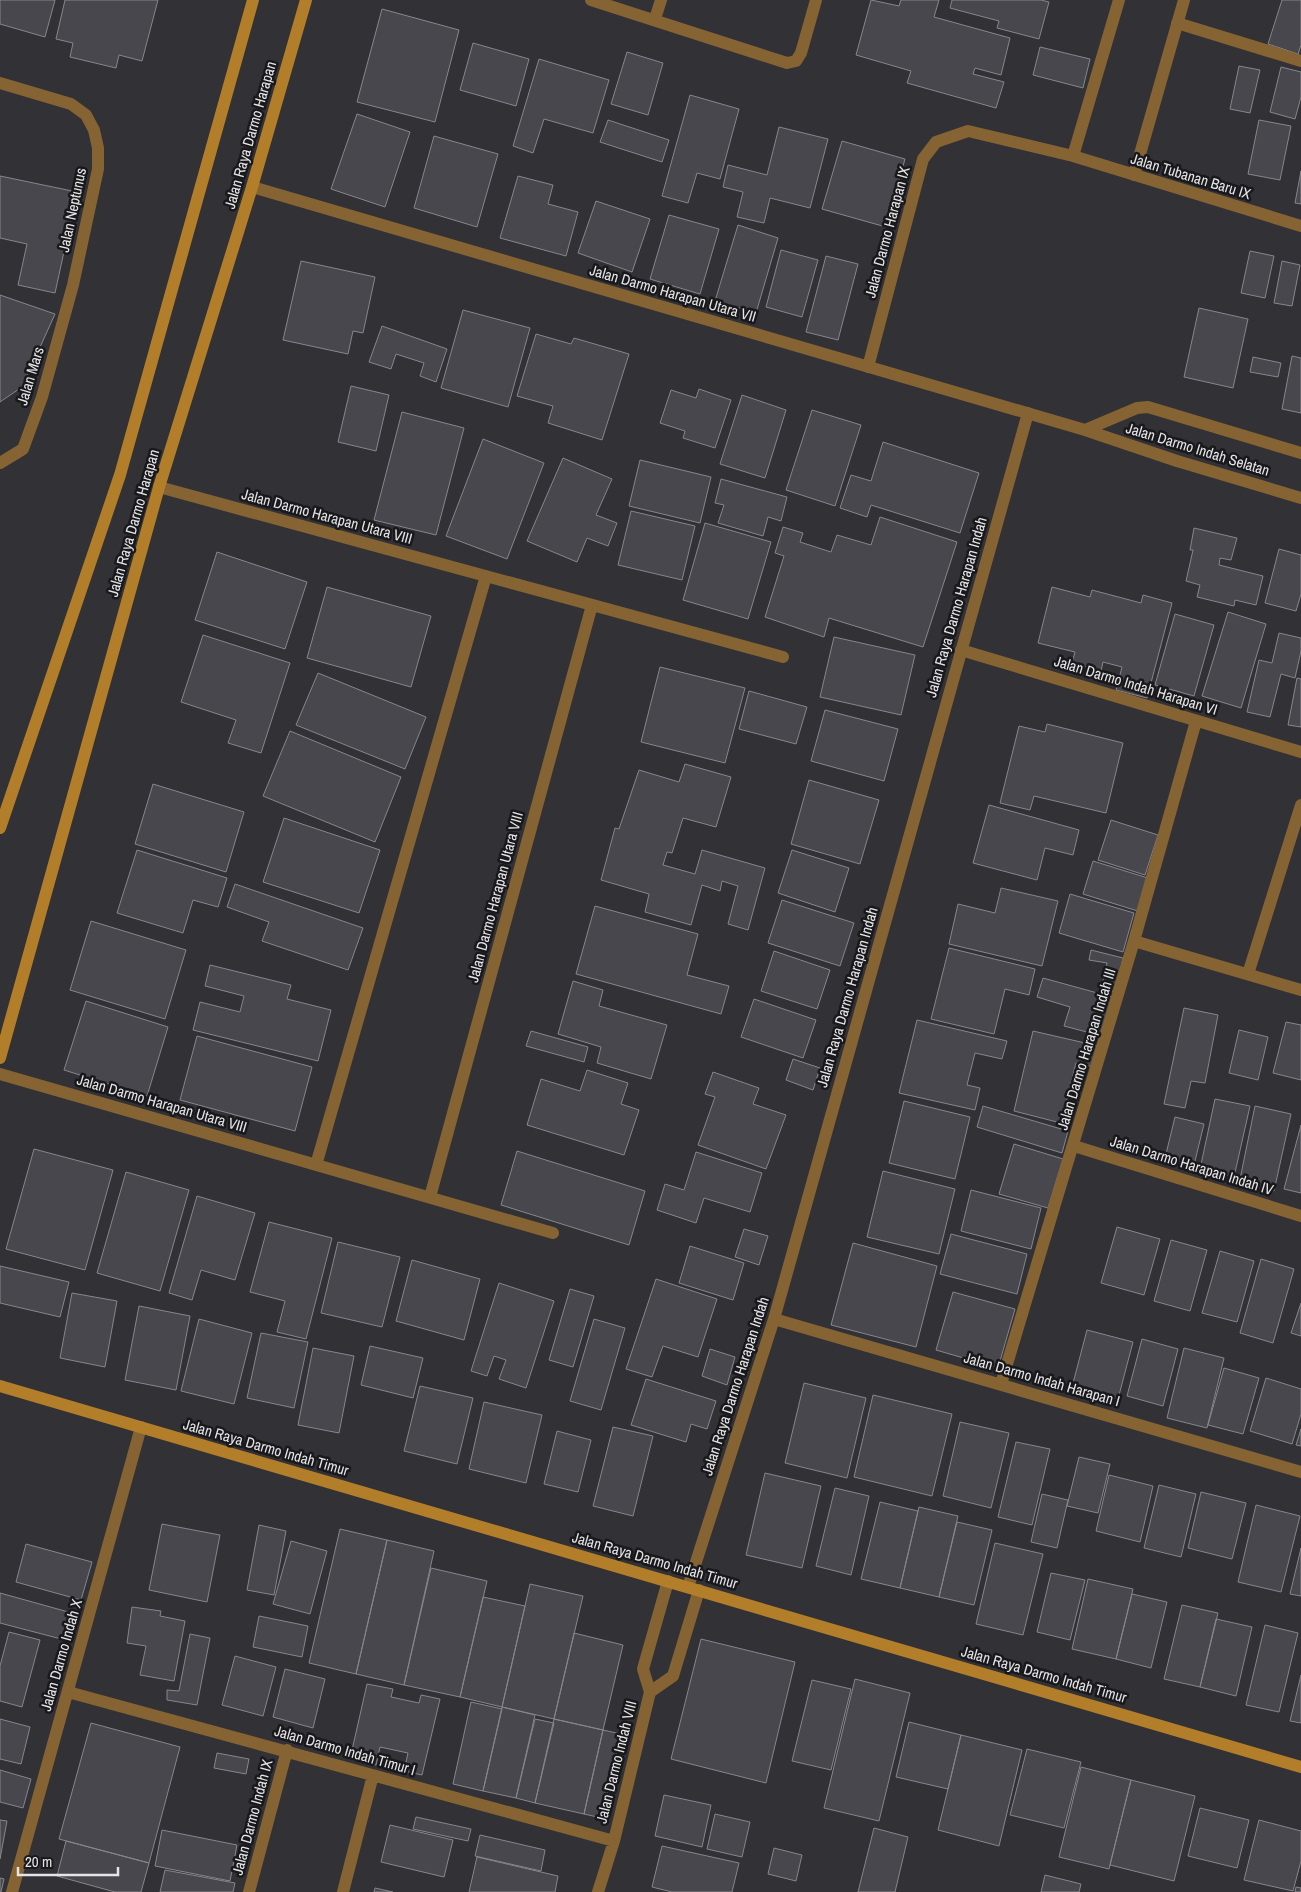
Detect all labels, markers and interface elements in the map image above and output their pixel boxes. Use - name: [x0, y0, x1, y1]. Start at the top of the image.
- street label: Jalan Raya Darmo Harapan: [219, 59, 281, 211]
- street label: Jalan Tubanan Baru IX: [1128, 148, 1254, 204]
- street label: Jalan Darmo Harapan IX: [859, 163, 915, 300]
- street label: Jalan Neptunus: [53, 166, 91, 254]
- street label: Jalan Darmo Harapan Utara VII: [587, 259, 759, 327]
- street label: Jalan Mars: [11, 344, 49, 408]
- street label: Jalan Darmo Indah Selatan: [1124, 417, 1272, 481]
- street label: Jalan Raya Darmo Harapan: [102, 447, 164, 599]
- street label: Jalan Darmo Harapan Utara VIII: [239, 483, 415, 549]
- street label: Jalan Raya Darmo Harapan Indah: [920, 514, 992, 700]
- street label: Jalan Darmo Indah Harapan VI: [1052, 650, 1220, 720]
- street label: Jalan Darmo Harapan Utara VIII: [462, 809, 528, 985]
- street label: Jalan Raya Darmo Harapan Indah: [811, 904, 883, 1090]
- street label: Jalan Darmo Harapan Indah III: [1051, 966, 1121, 1132]
- street label: Jalan Darmo Harapan Utara VIII: [75, 1069, 249, 1137]
- street label: Jalan Darmo Harapan Indah IV: [1108, 1130, 1277, 1200]
- street label: Jalan Raya Darmo Harapan Indah: [696, 1294, 774, 1478]
- street label: Jalan Darmo Indah Harapan I: [962, 1347, 1122, 1411]
- street label: Jalan Raya Darmo Indah Timur: [181, 1413, 351, 1481]
- street label: Jalan Raya Darmo Indah Timur: [570, 1526, 740, 1594]
- street label: Jalan Darmo Indah X: [35, 1596, 87, 1713]
- street label: Jalan Raya Darmo Indah Timur: [959, 1640, 1129, 1708]
- street label: Jalan Darmo Indah VIII: [591, 1698, 641, 1826]
- street label: Jalan Darmo Indah Timur I: [272, 1720, 418, 1780]
- street label: Jalan Darmo Indah IX: [226, 1756, 278, 1877]
- scale bar: [18, 1844, 118, 1876]
- text: 20 m: [25, 1851, 52, 1872]

